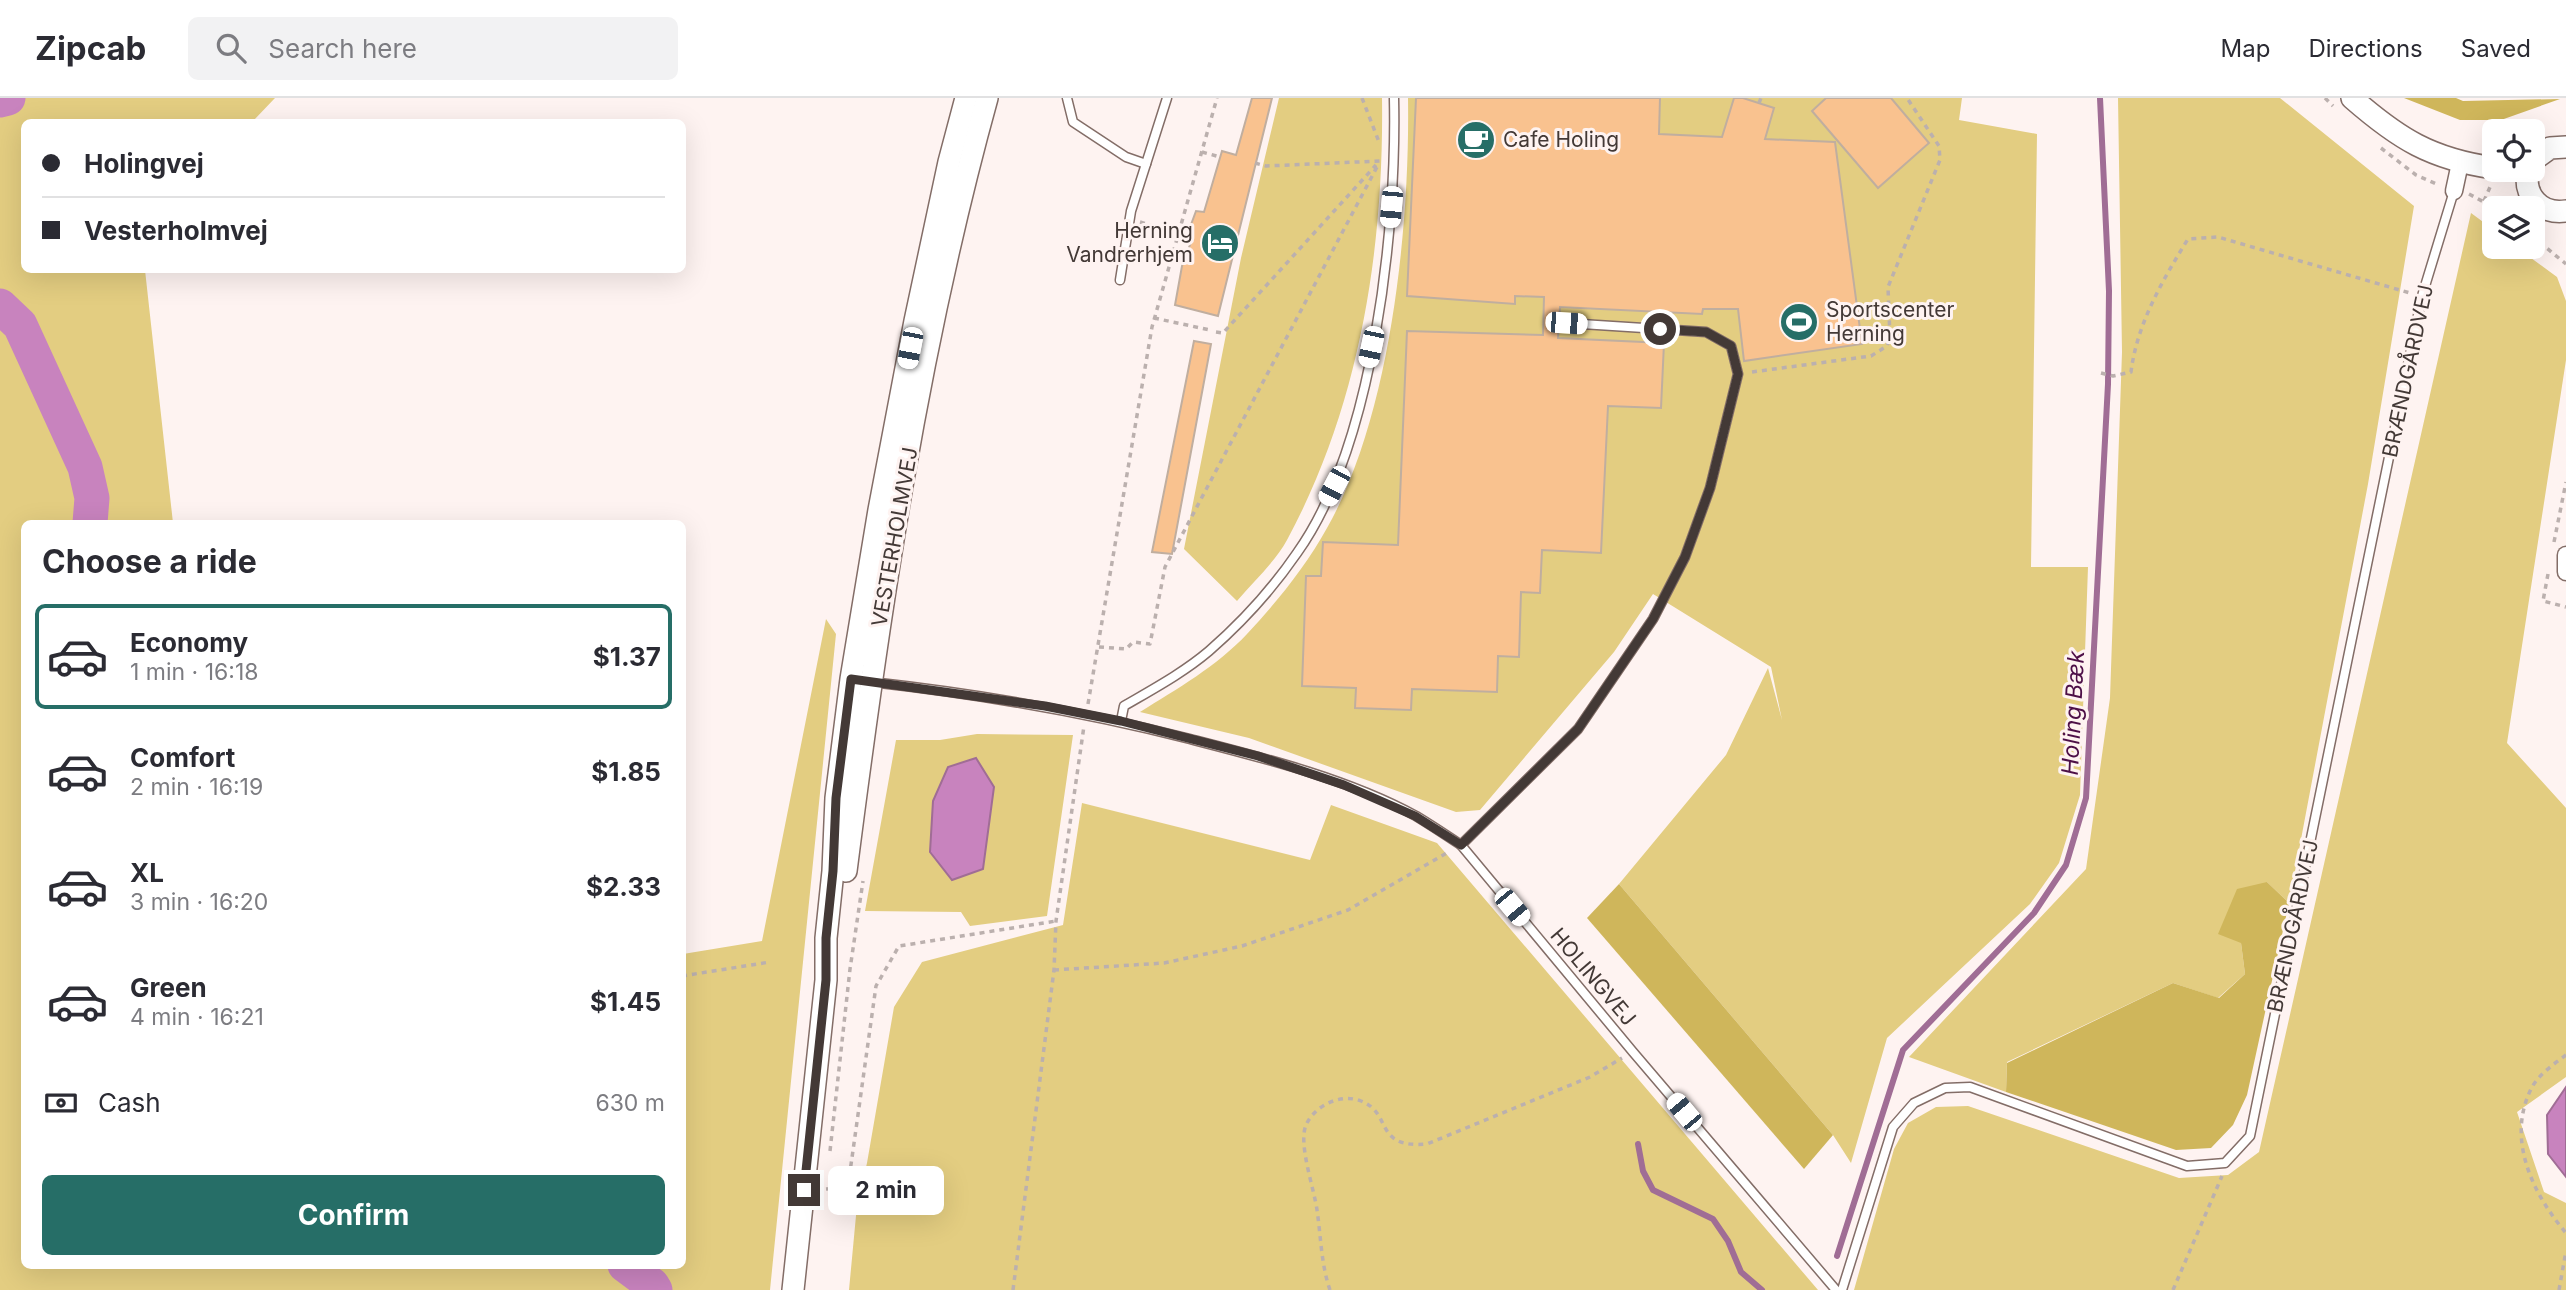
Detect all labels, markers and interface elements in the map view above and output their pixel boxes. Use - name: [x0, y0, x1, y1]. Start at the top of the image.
- search box: [188, 17, 678, 80]
- text: Zipcab: [35, 28, 146, 68]
- icon: search: [212, 29, 250, 67]
- text: Search here: [268, 33, 417, 64]
- text: Map: [2221, 34, 2270, 63]
- text: Directions: [2308, 34, 2423, 63]
- text: Saved: [2461, 34, 2531, 63]
- cafe icon: Cafe Holing: [1455, 119, 1497, 161]
- map controls: [2482, 119, 2545, 259]
- button: locate: [2482, 119, 2545, 182]
- place label: Cafe Holing: [1503, 127, 1619, 152]
- text: Holingvej: [84, 148, 204, 179]
- car: [1379, 185, 1404, 229]
- button: layers: [2482, 196, 2545, 259]
- text: Vesterholmvej: [84, 215, 268, 246]
- place label: Herning Vandrerhjem: [1066, 218, 1193, 267]
- hotel icon: Herning Vandrerhjem: [1199, 222, 1241, 264]
- street label: BRÆNDGÅRDVEJ: [2375, 282, 2438, 460]
- place label: Sportscenter Herning: [1826, 297, 1954, 346]
- sports icon: Sportscenter Herning: [1778, 301, 1820, 343]
- car: [1545, 311, 1588, 335]
- route start: [1644, 313, 1676, 345]
- car: [1357, 324, 1386, 370]
- car: [896, 325, 925, 371]
- street label: VESTERHOLMVEJ: [866, 445, 923, 629]
- car: [1315, 463, 1354, 509]
- text: Choose a ride: [42, 542, 257, 581]
- icon: car: [46, 625, 109, 688]
- text: Economy: [130, 627, 248, 658]
- text: $1.37: [593, 641, 661, 672]
- water label: Holing Bæk: [2056, 650, 2090, 776]
- text: 1 min · 16:18: [130, 658, 259, 686]
- icon: car: [46, 740, 109, 803]
- text: Comfort: [130, 742, 235, 773]
- text: $1.85: [591, 756, 661, 787]
- text: 2 min · 16:19: [130, 773, 263, 801]
- street label: BRÆNDGÅRDVEJ: [2260, 837, 2323, 1015]
- icon: car: [46, 855, 109, 918]
- text: XL: [130, 857, 164, 888]
- text: $2.33: [586, 871, 661, 902]
- car: [1491, 884, 1534, 930]
- text: 3 min · 16:20: [130, 888, 268, 916]
- street label: HOLINGVEJ: [1545, 923, 1641, 1030]
- icon: car: [46, 970, 109, 1033]
- text: Green: [130, 972, 207, 1003]
- text: $1.45: [590, 986, 661, 1017]
- text: 4 min · 16:21: [130, 1003, 264, 1031]
- icon: cash: [42, 1084, 80, 1122]
- text: Cash: [98, 1087, 161, 1118]
- text: 630 m: [595, 1089, 665, 1117]
- car: [1663, 1089, 1706, 1135]
- callout: 2 min: [828, 1166, 944, 1214]
- route end: [788, 1174, 820, 1206]
- button: Confirm: [42, 1175, 665, 1255]
- text: 2 min: [855, 1176, 917, 1204]

